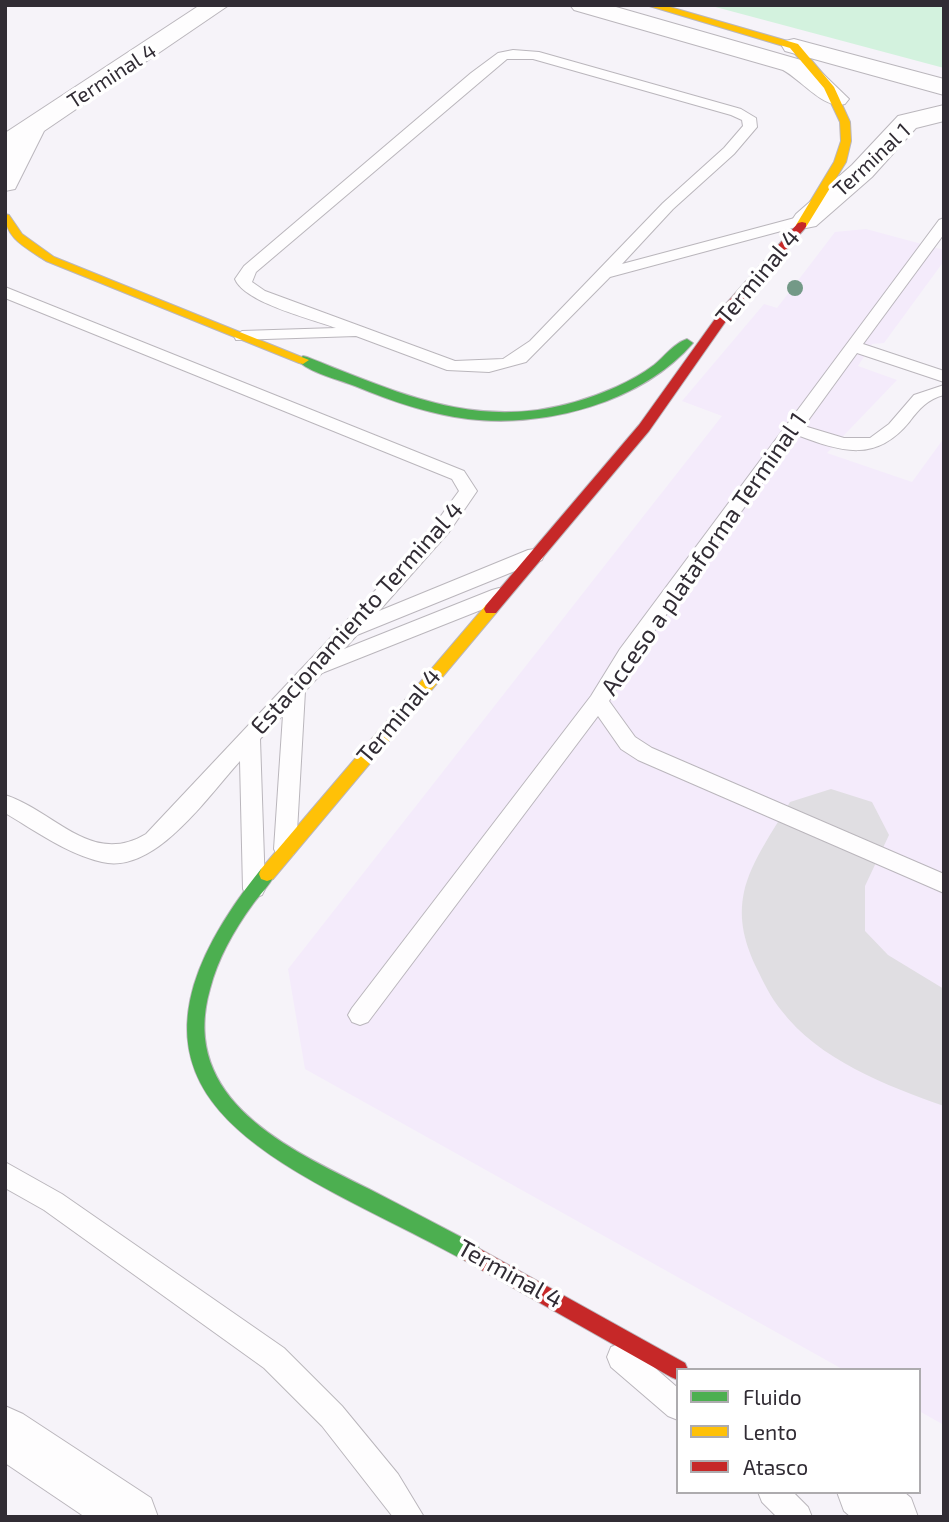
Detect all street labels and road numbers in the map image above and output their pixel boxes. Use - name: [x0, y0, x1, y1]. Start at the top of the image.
- street label: Terminal 4: [63, 38, 161, 114]
- street label: Terminal 1: [828, 118, 916, 202]
- street label: Terminal 4: [710, 224, 806, 330]
- street label: Acceso a plataforma Terminal 1: [595, 407, 813, 701]
- street label: Estacionamiento Terminal 4: [245, 496, 469, 740]
- street label: Terminal 4: [351, 663, 447, 769]
- street label: Terminal 4: [453, 1234, 567, 1314]

